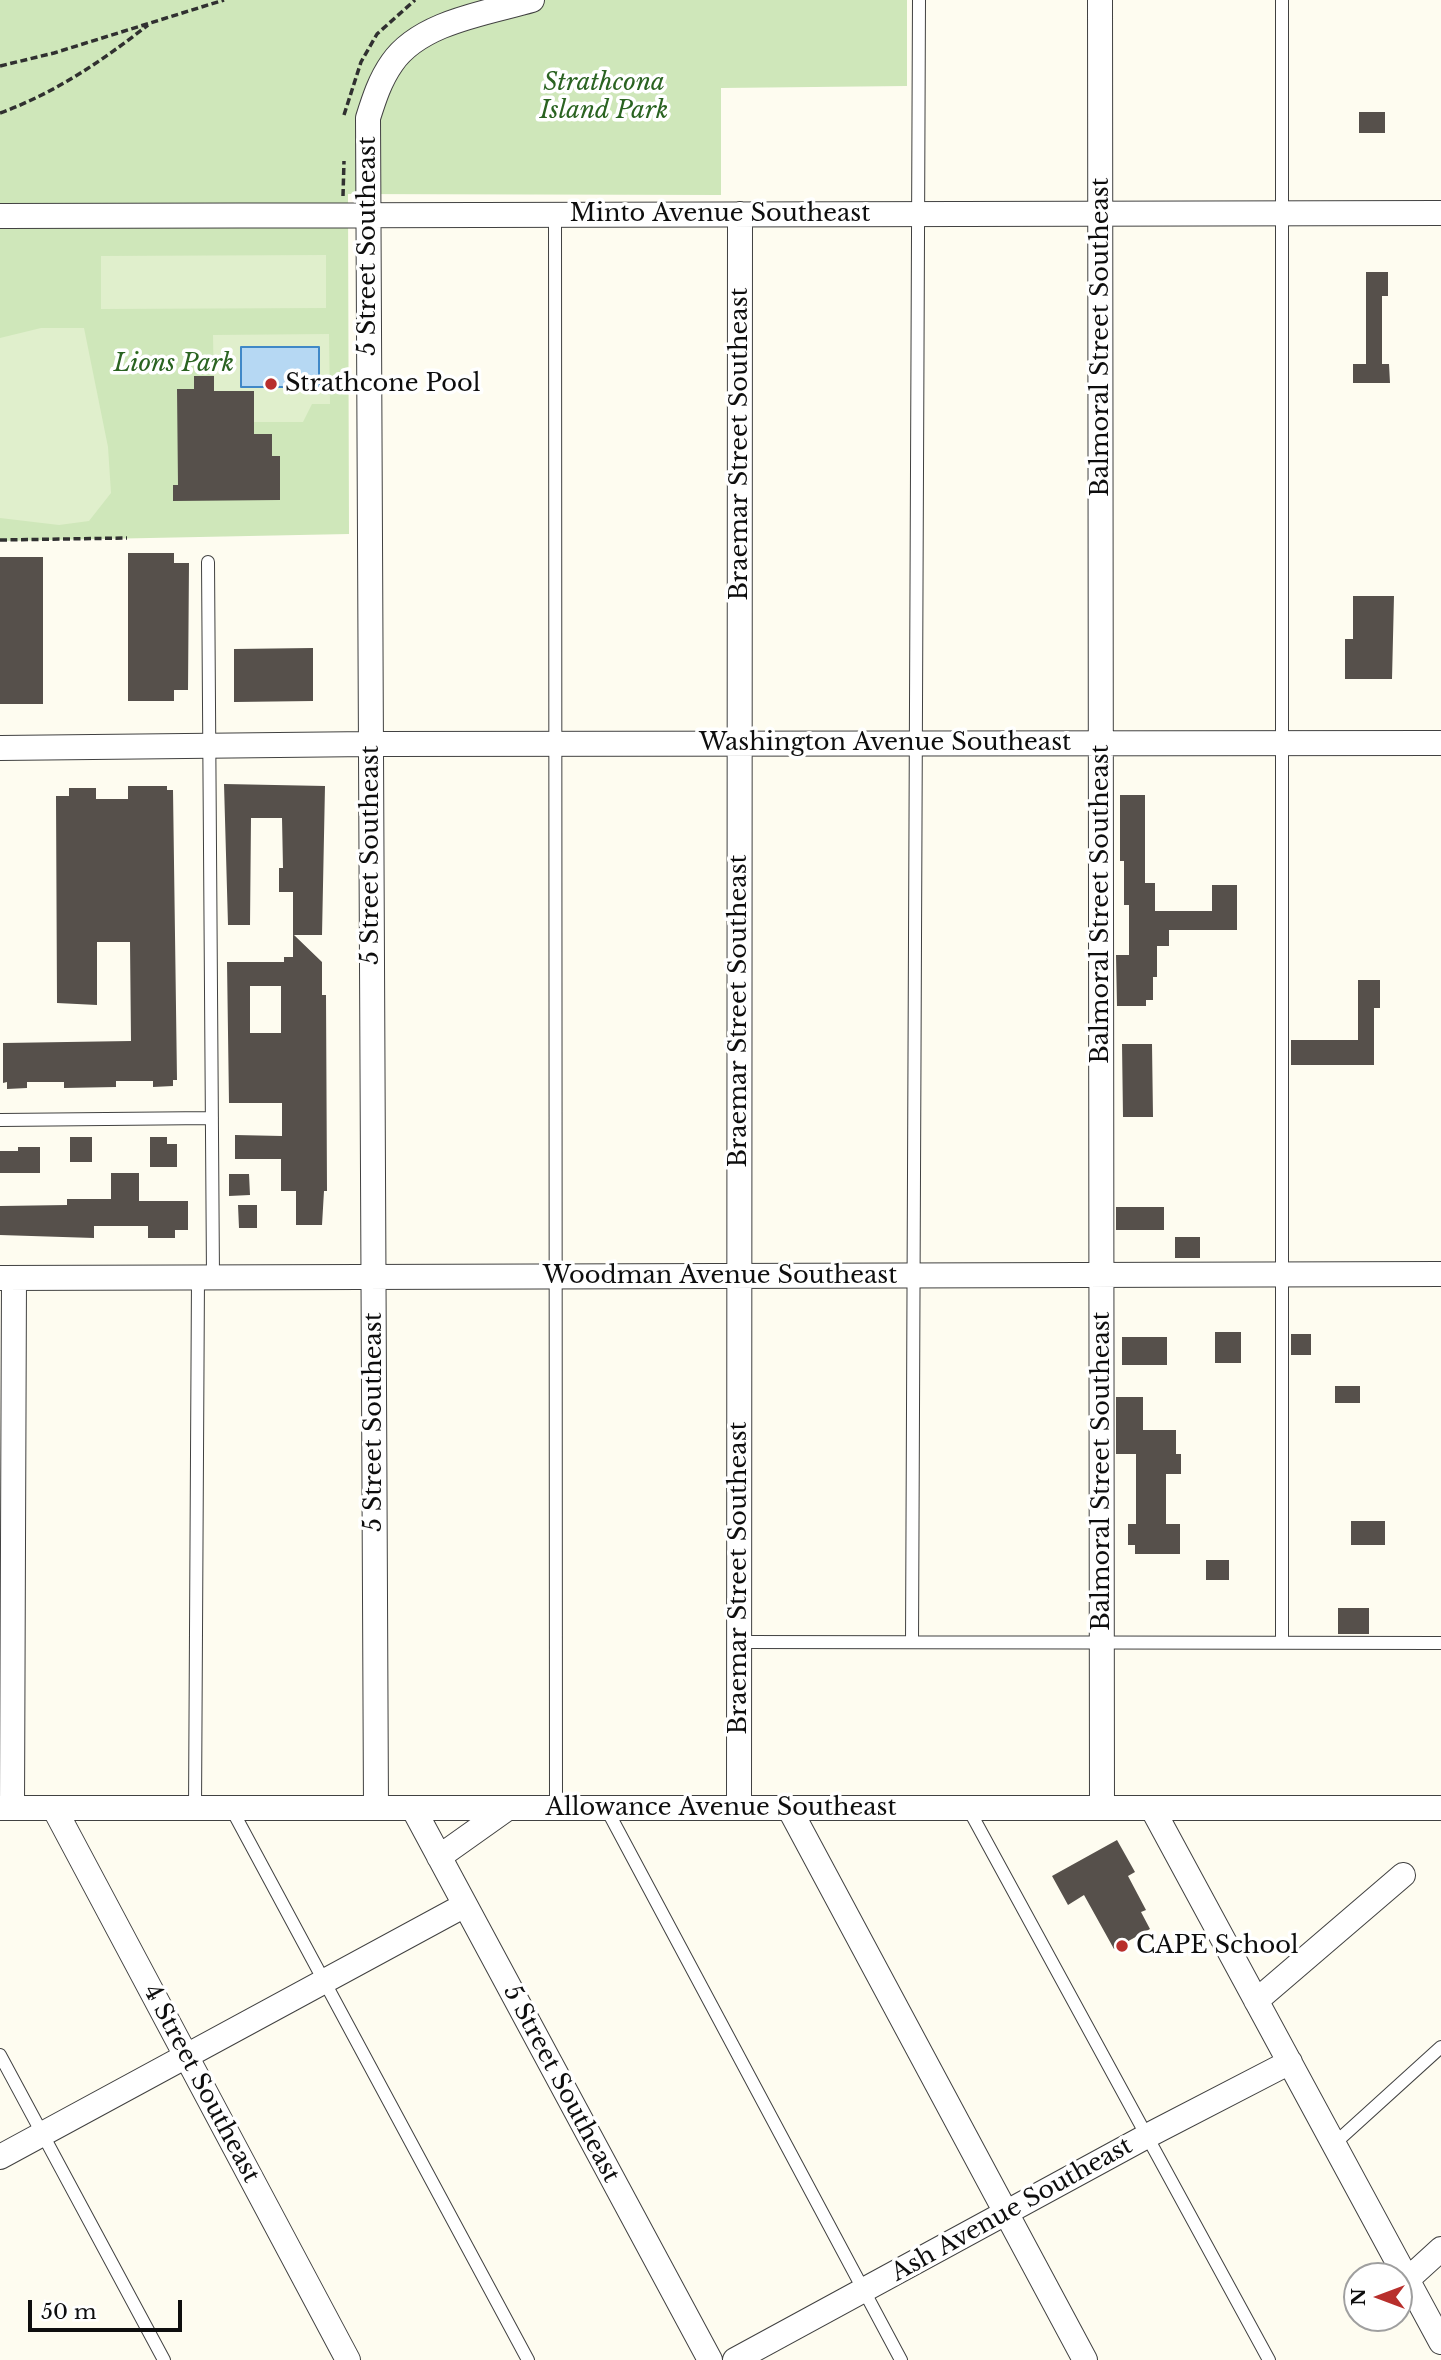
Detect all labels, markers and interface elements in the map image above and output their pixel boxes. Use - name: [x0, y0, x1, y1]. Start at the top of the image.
- park label: Strathcona Island Park: [540, 69, 668, 125]
- street label: 5 Street Southeast: [354, 136, 382, 356]
- street label: Balmoral Street Southeast: [1087, 177, 1115, 497]
- street label: Minto Avenue Southeast: [570, 200, 870, 228]
- street label: Braemar Street Southeast: [726, 287, 754, 601]
- park label: Lions Park: [114, 350, 234, 378]
- place label: Strathcone Pool: [285, 370, 480, 398]
- marker: Strathcone Pool: [263, 376, 279, 392]
- street label: Washington Avenue Southeast: [699, 729, 1071, 757]
- street label: Balmoral Street Southeast: [1087, 744, 1115, 1064]
- street label: 5 Street Southeast: [357, 745, 385, 965]
- street label: Braemar Street Southeast: [725, 854, 753, 1168]
- street label: Woodman Avenue Southeast: [543, 1262, 897, 1290]
- street label: Balmoral Street Southeast: [1088, 1311, 1116, 1631]
- street label: 5 Street Southeast: [360, 1312, 388, 1532]
- street label: Braemar Street Southeast: [725, 1421, 753, 1735]
- street label: Allowance Avenue Southeast: [545, 1794, 897, 1822]
- place label: CAPE School: [1136, 1932, 1299, 1960]
- marker: CAPE School: [1114, 1938, 1130, 1954]
- street label: 4 Street Southeast: [137, 1980, 265, 2188]
- street label: 5 Street Southeast: [497, 1980, 625, 2188]
- street label: Ash Avenue Southeast: [887, 2132, 1137, 2288]
- north arrow: [1343, 2262, 1413, 2332]
- scale bar: [32, 2286, 186, 2330]
- text: N: [1347, 2288, 1370, 2306]
- text: 50 m: [41, 2299, 96, 2325]

